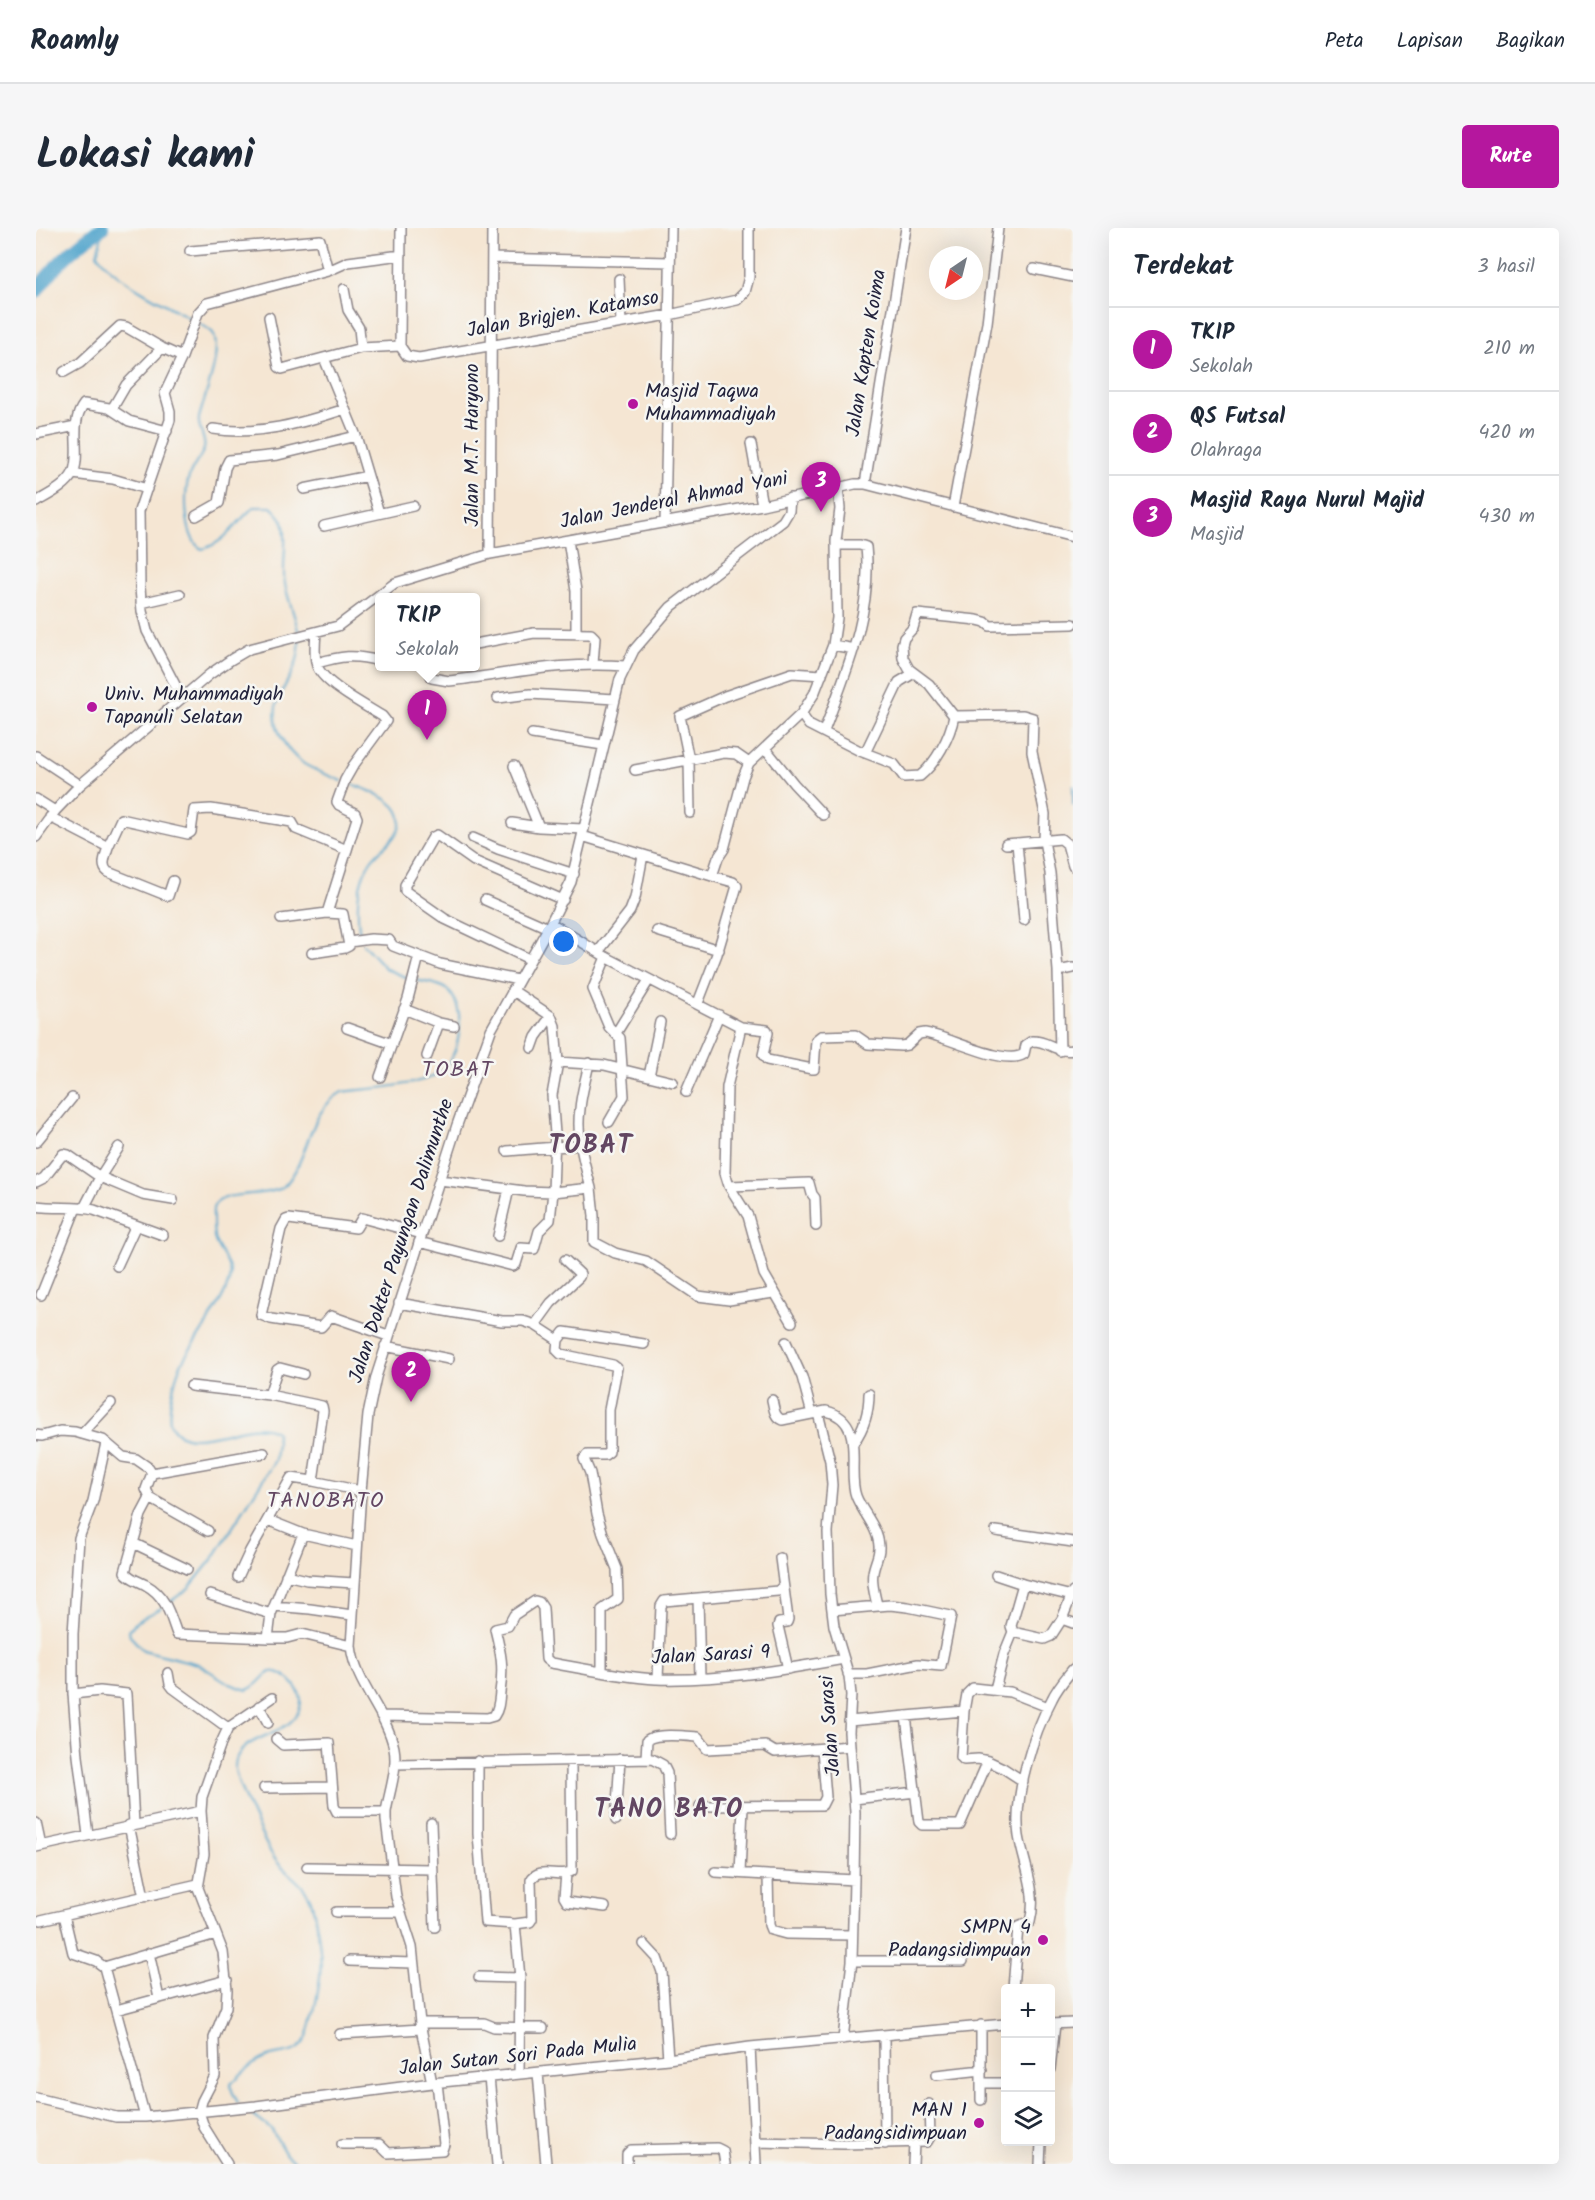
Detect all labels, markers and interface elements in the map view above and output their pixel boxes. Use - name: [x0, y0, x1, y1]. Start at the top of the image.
- text: Roamly: [30, 19, 119, 64]
- text: Peta: [1325, 25, 1364, 58]
- text: Lapisan: [1397, 25, 1463, 58]
- text: Bagikan: [1496, 25, 1565, 58]
- text: Lokasi kami: [36, 123, 254, 190]
- button: Rute: [1462, 125, 1559, 188]
- north arrow: [929, 246, 983, 300]
- text: Terdekat: [1133, 246, 1234, 288]
- text: 3 hasil: [1477, 251, 1535, 283]
- street label: Jalan Kapten Koima: [838, 267, 896, 439]
- street label: Jalan Brigjen. Katamso: [464, 282, 662, 348]
- text: TKIP: [1190, 316, 1234, 351]
- text: 1: [1149, 333, 1156, 365]
- text: 210 m: [1483, 333, 1535, 365]
- text: Sekolah: [1190, 351, 1253, 383]
- street label: Jalan M.T. Haryono: [457, 363, 489, 527]
- place label: Masjid Taqwa Muhammadiyah: [645, 376, 776, 431]
- marker: Masjid Taqwa Muhammadiyah: [626, 397, 640, 411]
- text: QS Futsal: [1190, 400, 1285, 435]
- text: 2: [1147, 417, 1158, 449]
- text: 420 m: [1478, 417, 1535, 449]
- text: Olahraga: [1190, 435, 1262, 467]
- pin: 3: [802, 462, 840, 512]
- street label: Jalan Jenderal Ahmad Yani: [558, 463, 792, 539]
- text: Masjid Raya Nurul Majid: [1190, 484, 1424, 519]
- text: 3: [1147, 501, 1158, 533]
- text: 430 m: [1479, 501, 1535, 533]
- text: Masjid: [1190, 519, 1244, 551]
- popup: [375, 593, 480, 671]
- text: TKIP: [396, 599, 440, 634]
- text: Sekolah: [396, 634, 459, 666]
- place label: Univ. Muhammadiyah Tapanuli Selatan: [104, 679, 284, 734]
- pin: 1: [408, 690, 446, 740]
- marker: Univ. Muhammadiyah Tapanuli Selatan: [85, 700, 99, 714]
- your location: [549, 927, 578, 956]
- district label: TOBAT: [422, 1053, 495, 1088]
- street label: Jalan Dokter Payungan Dalimunthe: [341, 1095, 463, 1387]
- district label: TOBAT: [549, 1125, 635, 1167]
- pin: 2: [392, 1352, 430, 1402]
- district label: TANOBATO: [267, 1484, 385, 1519]
- street label: Jalan Sarasi 9: [651, 1637, 771, 1675]
- street label: Jalan Sarasi: [811, 1673, 850, 1777]
- district label: TANO BATO: [594, 1789, 744, 1831]
- place label: SMPN 4 Padangsidimpuan: [888, 1912, 1031, 1967]
- marker: SMPN 4 Padangsidimpuan: [1036, 1933, 1050, 1947]
- map controls: [1001, 1984, 1055, 2146]
- button: +: [1001, 1984, 1055, 2038]
- street label: Jalan Sutan Sori Pada Mulia: [398, 2029, 638, 2085]
- button: −: [1001, 2038, 1055, 2092]
- button: layers: [1001, 2092, 1055, 2146]
- place label: MAN 1 Padangsidimpuan: [824, 2095, 967, 2150]
- marker: MAN 1 Padangsidimpuan: [972, 2116, 986, 2130]

